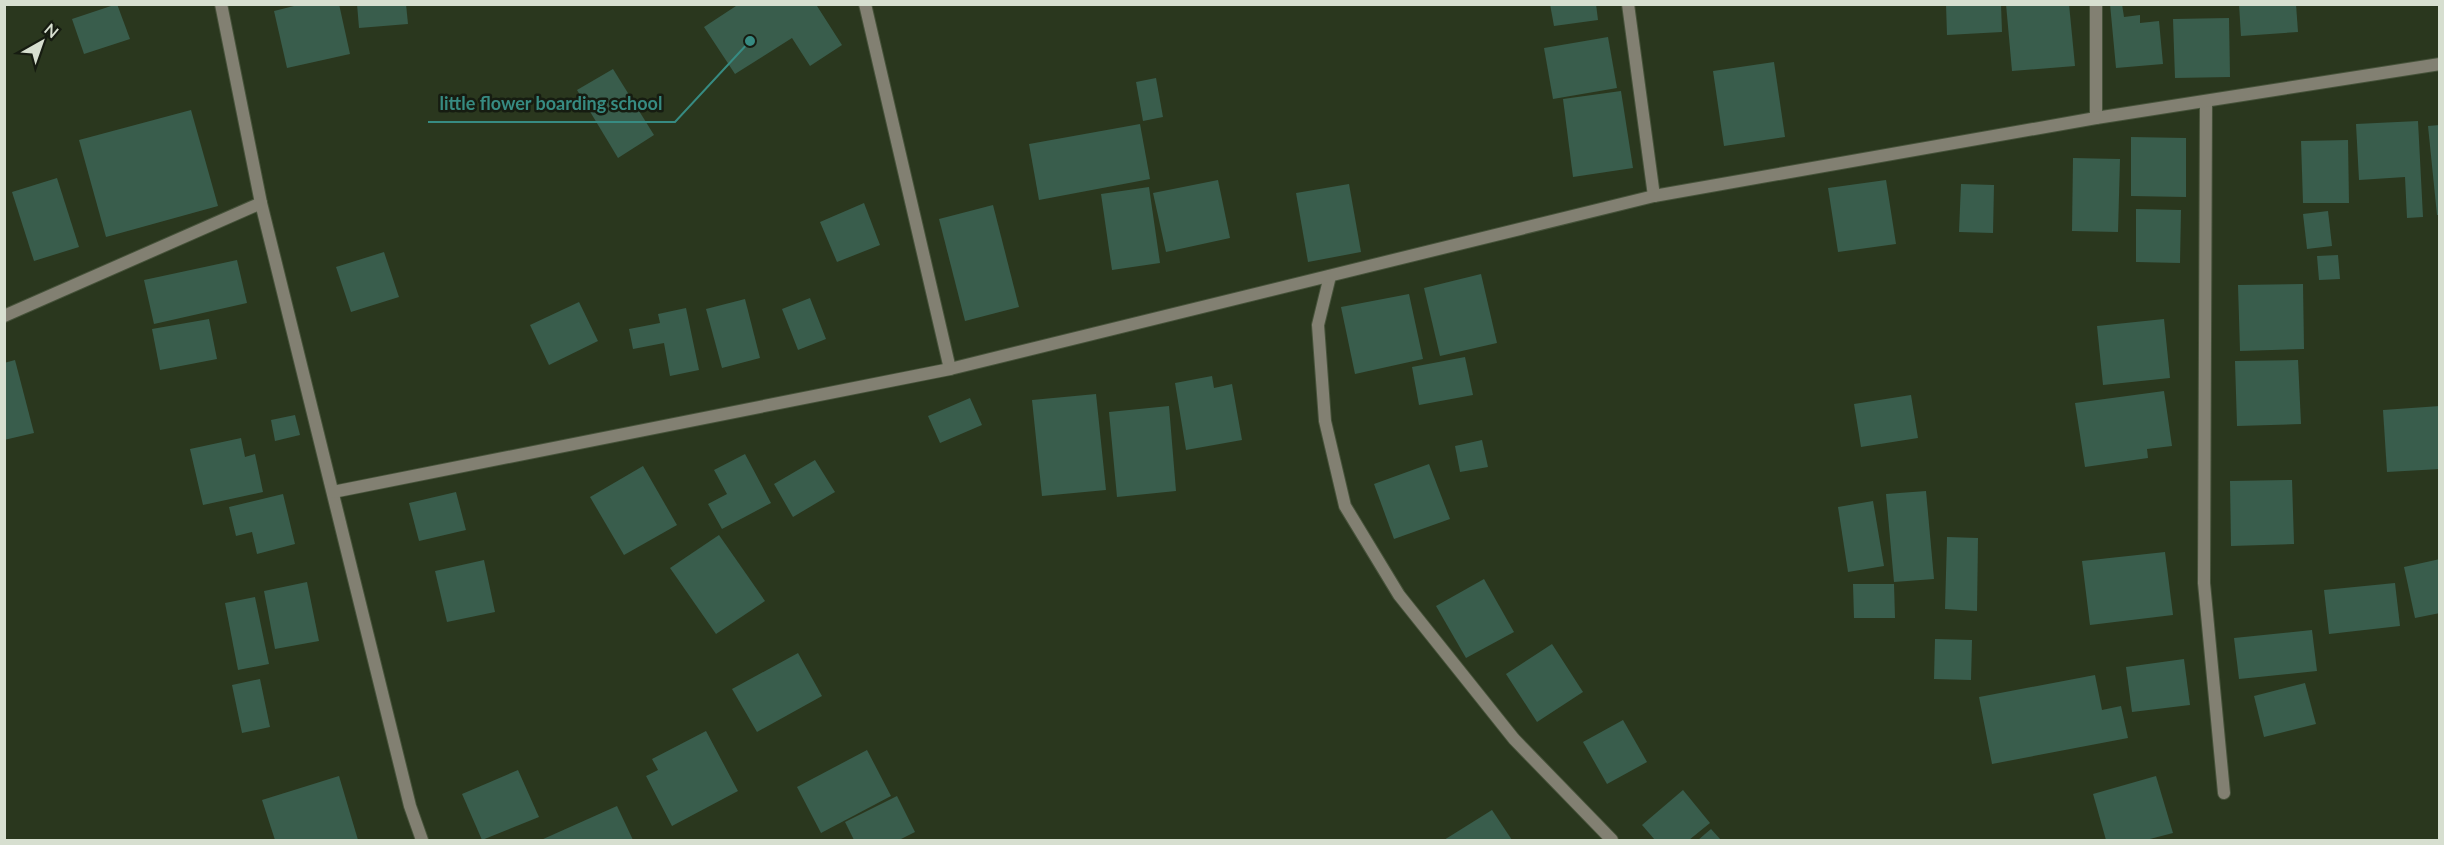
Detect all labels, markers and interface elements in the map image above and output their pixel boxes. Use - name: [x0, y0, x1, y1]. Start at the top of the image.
- north arrow: [12, 12, 72, 72]
- text: N: [41, 19, 63, 41]
- callout: little flower boarding school: [428, 86, 675, 122]
- text: little flower boarding school: [440, 92, 662, 114]

